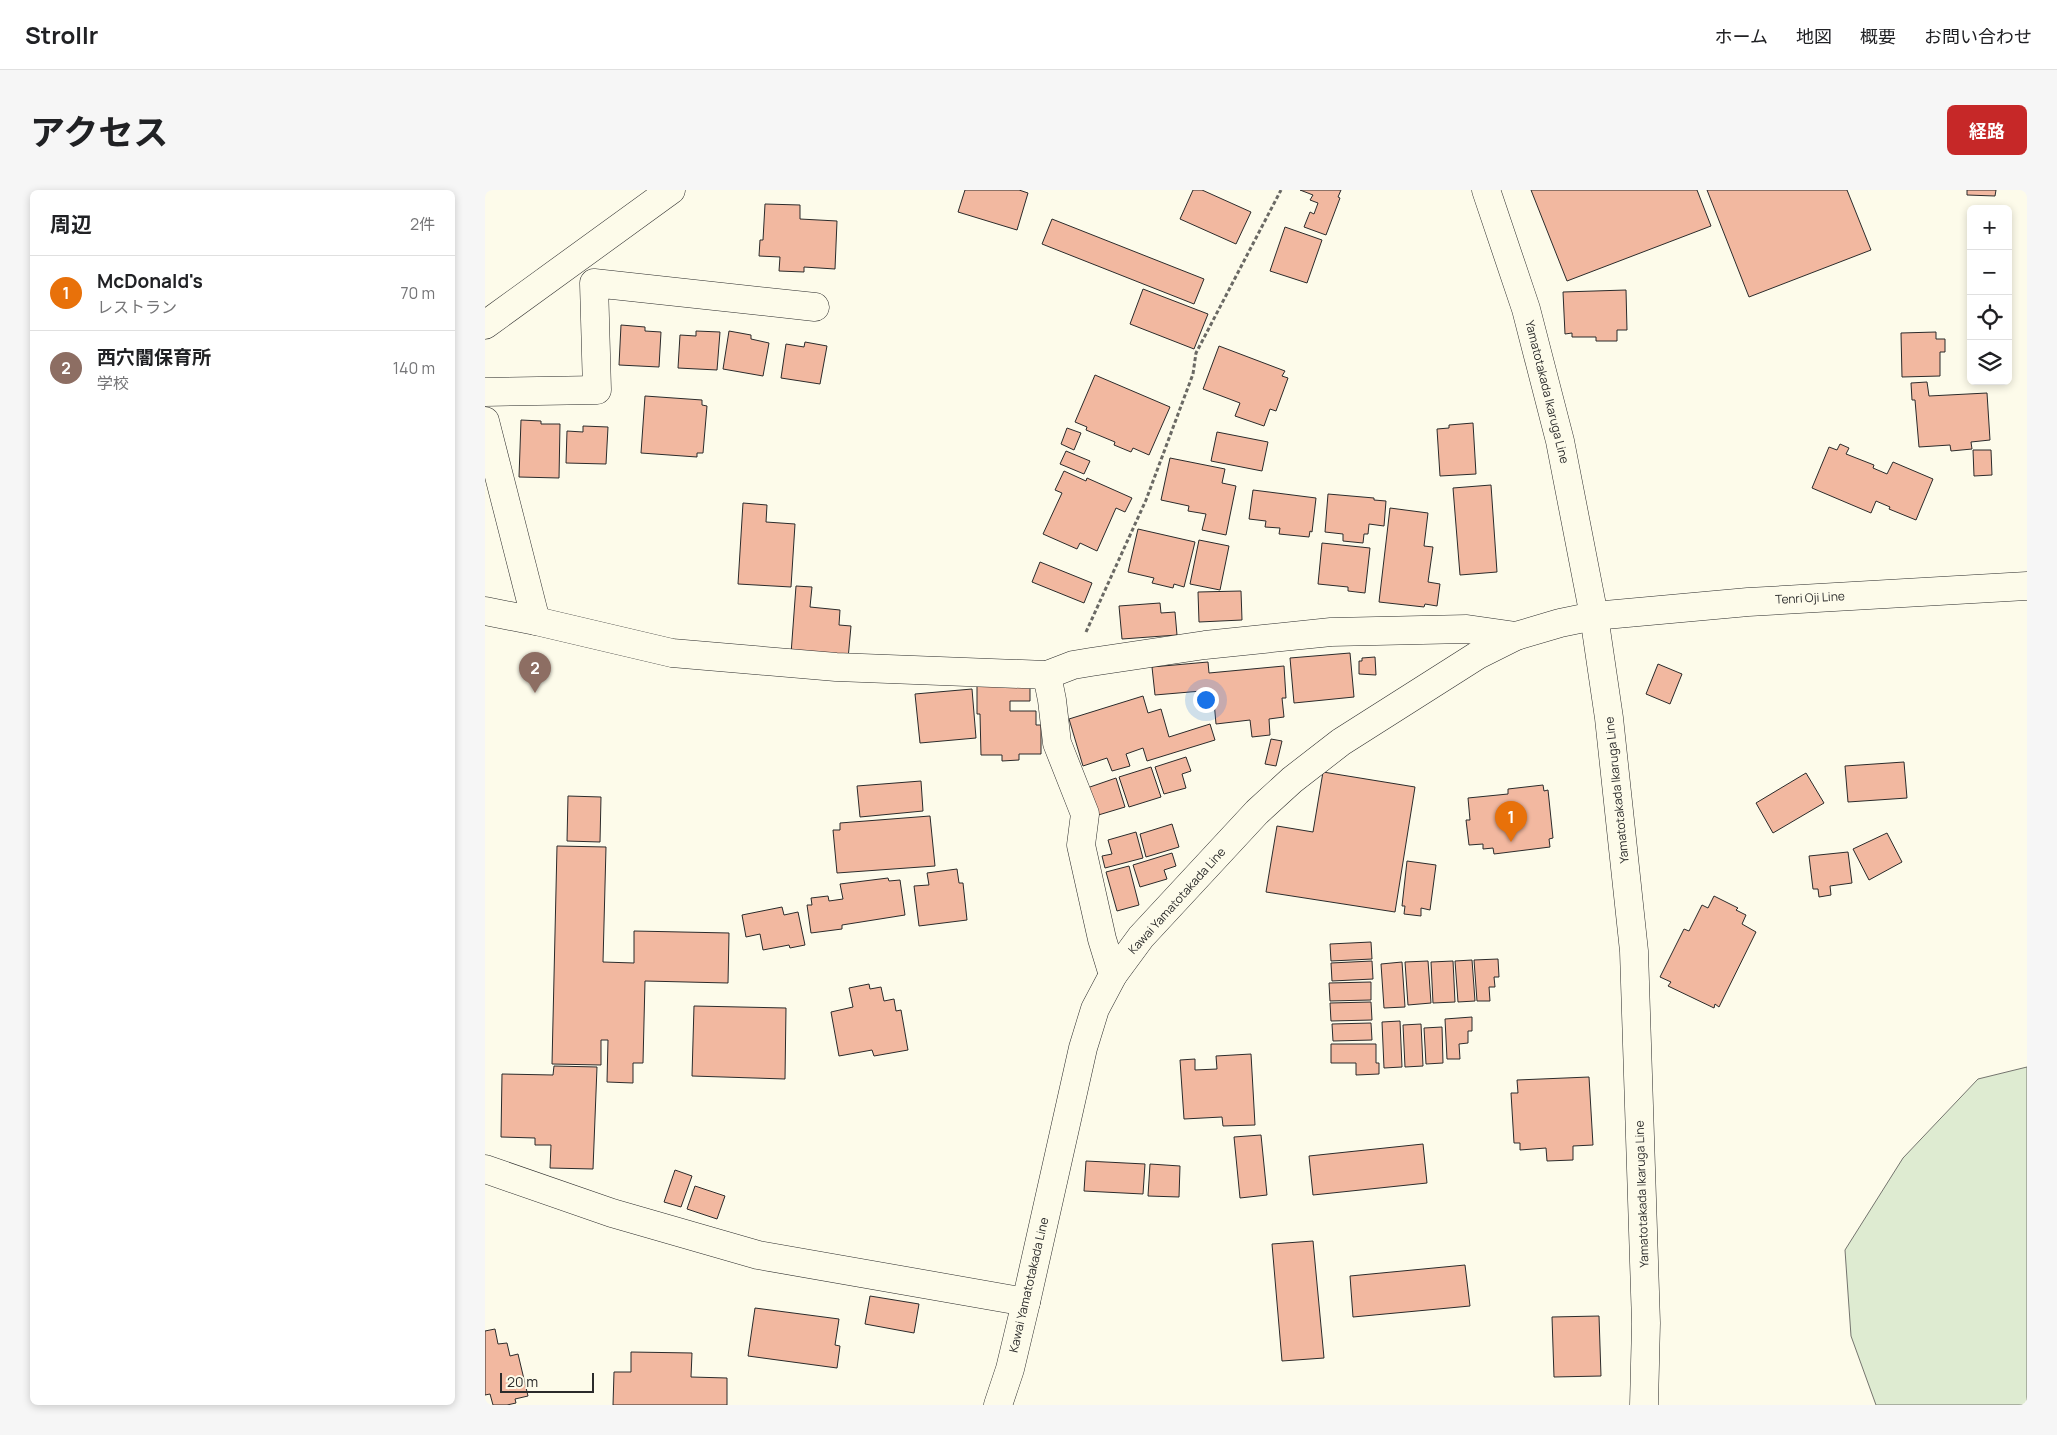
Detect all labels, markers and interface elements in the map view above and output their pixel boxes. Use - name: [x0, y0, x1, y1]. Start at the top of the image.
- text: Strollr: [25, 18, 98, 51]
- text: ホーム: [1715, 24, 1768, 48]
- text: 地図: [1796, 24, 1832, 48]
- text: 概要: [1860, 24, 1896, 48]
- text: お問い合わせ: [1924, 24, 2032, 48]
- button: 経路: [1947, 105, 2027, 155]
- text: アクセス: [30, 108, 168, 156]
- map controls: [1967, 205, 2012, 385]
- button: +: [1967, 205, 2012, 250]
- text: 周辺: [50, 210, 92, 238]
- text: 2件: [410, 213, 435, 235]
- button: −: [1967, 250, 2012, 295]
- text: McDonald's: [97, 268, 203, 294]
- text: 1: [62, 282, 70, 304]
- text: 70 m: [400, 282, 435, 304]
- button: locate: [1967, 295, 2012, 340]
- text: レストラン: [97, 296, 177, 318]
- street label: Yamatotakada Ikaruga Line: [1521, 318, 1574, 465]
- button: layers: [1967, 340, 2012, 385]
- text: 西穴闇保育所: [97, 344, 211, 370]
- text: 2: [61, 357, 71, 379]
- text: 140 m: [393, 357, 435, 379]
- text: 学校: [97, 372, 129, 394]
- street label: Tenri Oji Line: [1775, 587, 1845, 608]
- pin: 2: [519, 652, 551, 693]
- your location: [1193, 687, 1219, 713]
- street label: Yamatotakada Ikaruga Line: [1600, 716, 1633, 864]
- pin: 1: [1495, 801, 1527, 842]
- street label: Kawai Yamatotakada Line: [1124, 844, 1229, 958]
- street label: Yamatotakada Ikaruga Line: [1630, 1120, 1653, 1268]
- street label: Kawai Yamatotakada Line: [1005, 1216, 1052, 1354]
- scale bar: [500, 1370, 594, 1393]
- text: 20 m: [507, 1372, 538, 1391]

